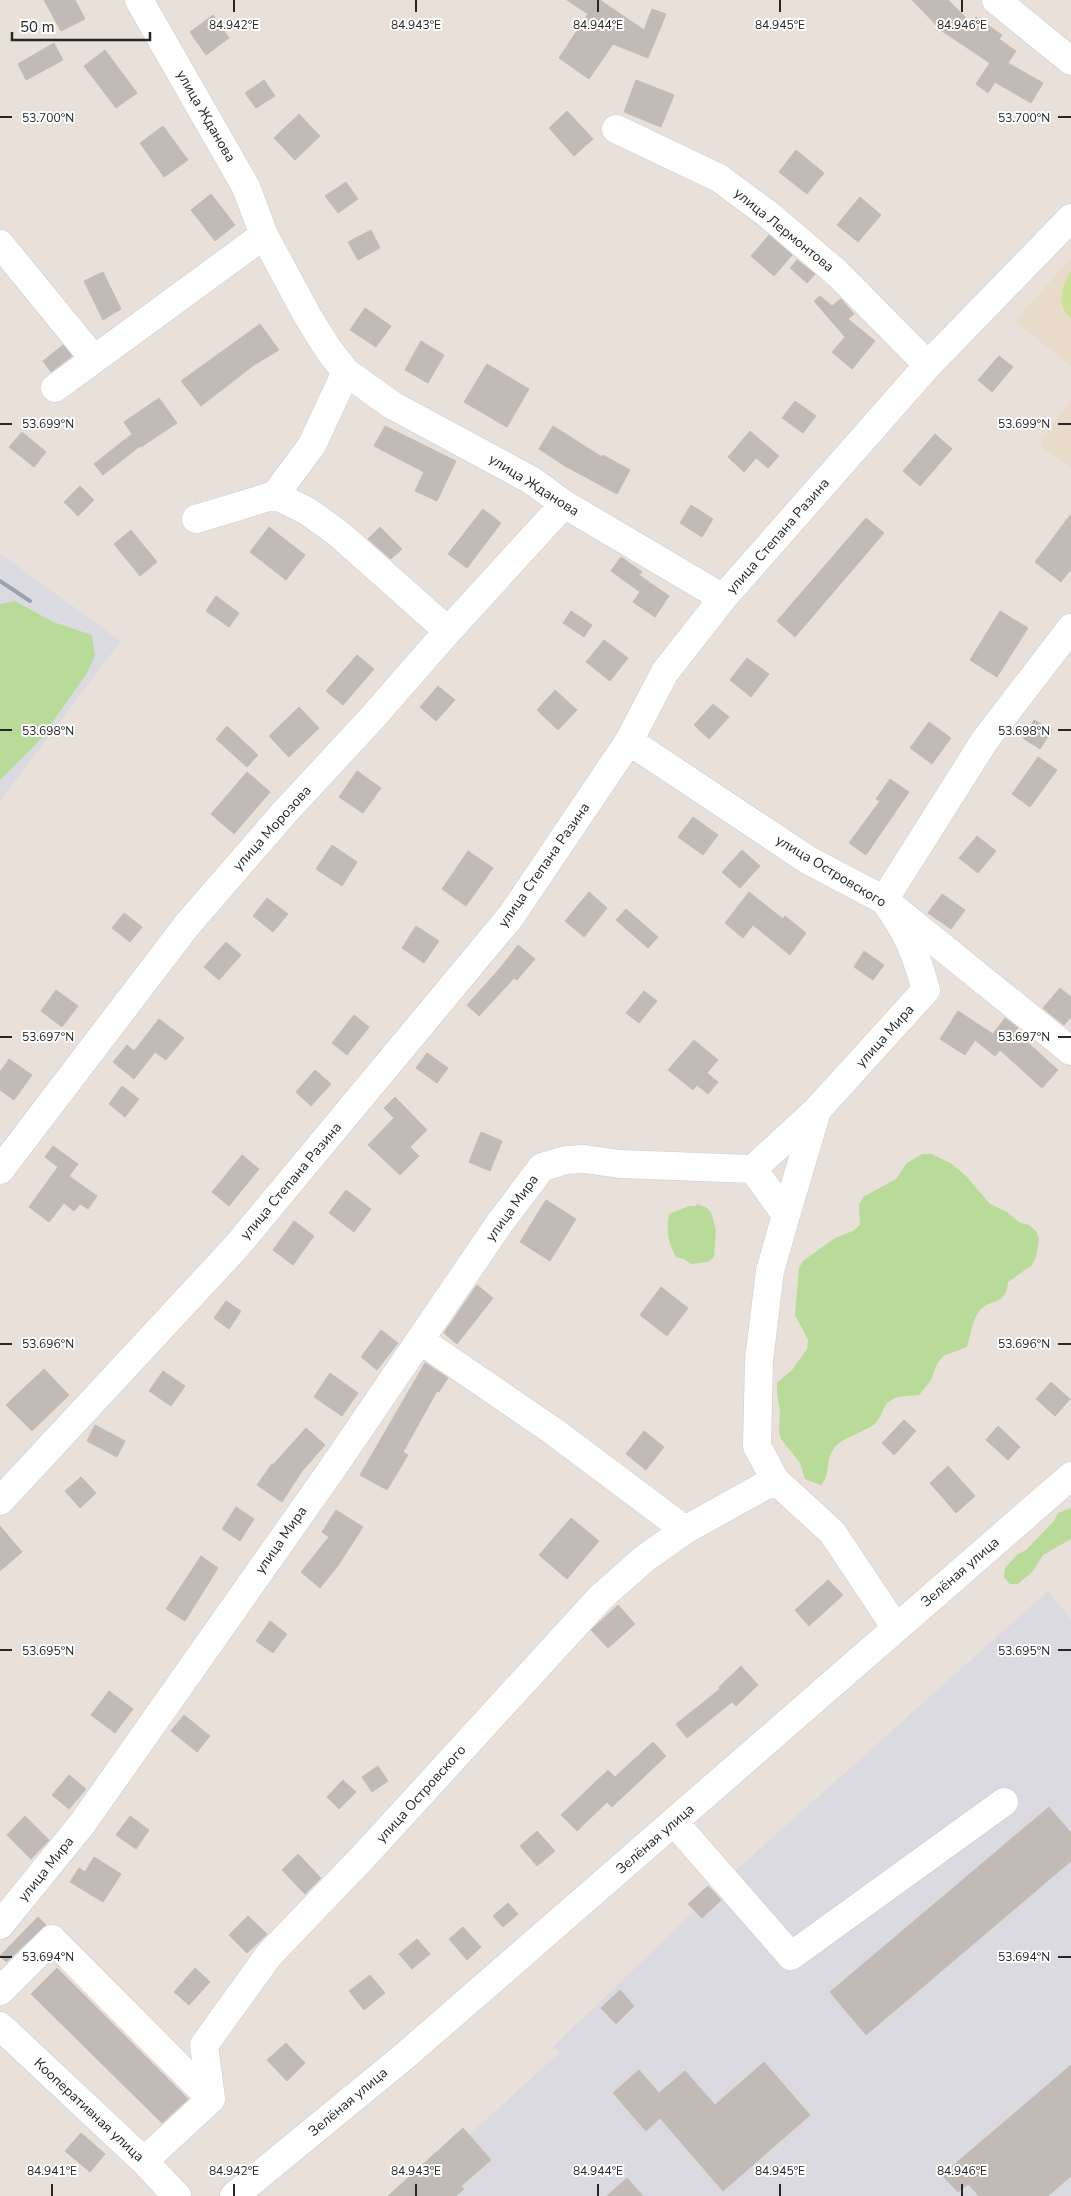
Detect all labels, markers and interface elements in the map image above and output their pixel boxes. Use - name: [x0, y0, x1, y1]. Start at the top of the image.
- scale bar: [12, 10, 150, 42]
- text: 50 m: [20, 17, 55, 37]
- text: 84.942°E: [209, 17, 259, 33]
- text: 84.943°E: [391, 17, 441, 33]
- text: 84.944°E: [573, 17, 623, 33]
- text: 84.945°E: [755, 17, 805, 33]
- text: 84.946°E: [937, 17, 987, 33]
- street label: улица Жданова: [172, 66, 240, 166]
- text: 53.700°N: [22, 110, 74, 126]
- text: 53.700°N: [998, 110, 1050, 126]
- street label: улица Лермонтова: [730, 184, 838, 276]
- text: 53.699°N: [22, 416, 74, 432]
- text: 53.699°N: [998, 416, 1050, 432]
- street label: улица Жданова: [485, 450, 583, 520]
- street label: улица Степана Разина: [722, 474, 834, 598]
- text: 53.698°N: [22, 723, 74, 739]
- text: 53.698°N: [998, 723, 1050, 739]
- street label: улица Морозова: [229, 781, 315, 875]
- street label: улица Степана Разина: [494, 799, 594, 931]
- street label: улица Островского: [772, 830, 890, 912]
- street label: улица Мира: [852, 1000, 918, 1072]
- text: 53.697°N: [22, 1029, 74, 1045]
- text: 53.697°N: [998, 1029, 1050, 1045]
- street label: улица Степана Разина: [236, 1118, 346, 1244]
- street label: улица Мира: [481, 1171, 543, 1245]
- text: 53.696°N: [22, 1336, 74, 1352]
- text: 53.696°N: [998, 1336, 1050, 1352]
- street label: улица Мира: [251, 1502, 311, 1578]
- street label: Зелёная улица: [917, 1533, 1003, 1611]
- text: 53.695°N: [22, 1643, 74, 1659]
- text: 53.695°N: [998, 1643, 1050, 1659]
- street label: улица Островского: [372, 1741, 470, 1847]
- street label: Зелёная улица: [612, 1800, 698, 1878]
- street label: улица Мира: [14, 1832, 78, 1906]
- text: 53.694°N: [22, 1949, 74, 1965]
- text: 53.694°N: [998, 1949, 1050, 1965]
- street label: Кооперативная улица: [30, 2054, 148, 2166]
- street label: Зелёная улица: [304, 2063, 392, 2141]
- text: 84.941°E: [27, 2163, 77, 2179]
- text: 84.942°E: [209, 2163, 259, 2179]
- text: 84.943°E: [391, 2163, 441, 2179]
- text: 84.944°E: [573, 2163, 623, 2179]
- text: 84.945°E: [755, 2163, 805, 2179]
- text: 84.946°E: [937, 2163, 987, 2179]

